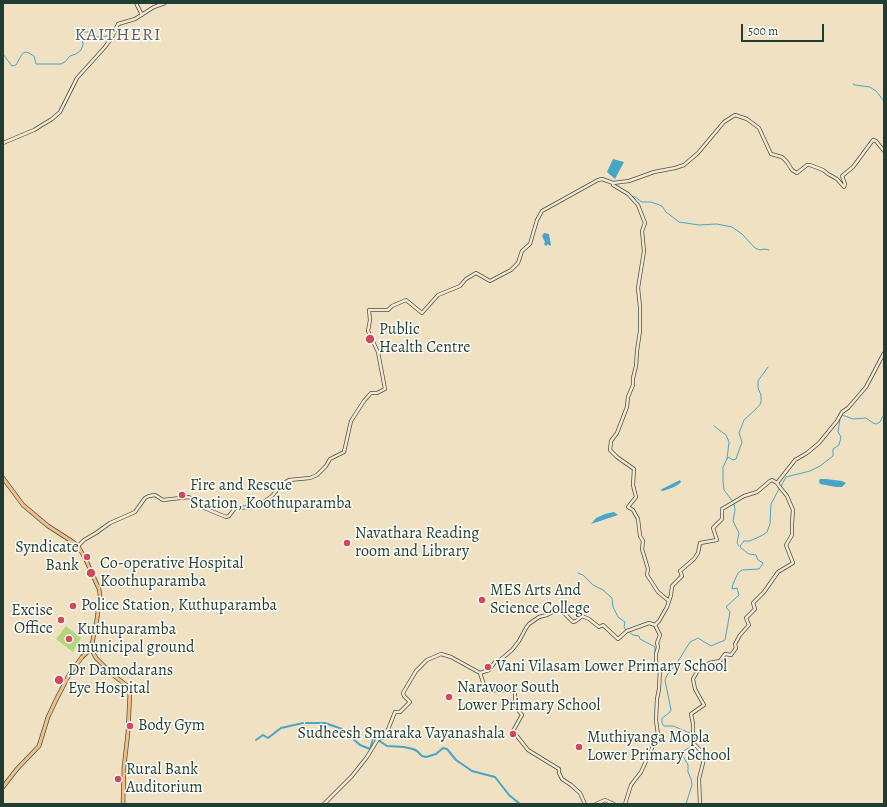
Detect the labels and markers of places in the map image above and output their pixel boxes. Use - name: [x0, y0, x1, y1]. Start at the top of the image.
- place label: Public Health Centre: [379, 320, 470, 358]
- marker: Public Health Centre: [364, 333, 376, 345]
- place label: Fire and Rescue Station, Koothuparamba: [190, 476, 352, 514]
- marker: Fire and Rescue Station, Koothuparamba: [177, 490, 187, 500]
- place label: Navathara Reading room and Library: [355, 524, 479, 562]
- place label: Syndicate Bank: [15, 538, 79, 576]
- marker: Navathara Reading room and Library: [342, 538, 352, 548]
- marker: Syndicate Bank: [82, 552, 92, 562]
- place label: Co-operative Hospital Koothuparamba: [100, 554, 243, 592]
- marker: Co-operative Hospital Koothuparamba: [85, 567, 97, 579]
- place label: MES Arts And Science College: [490, 581, 590, 619]
- marker: MES Arts And Science College: [477, 595, 487, 605]
- place label: Police Station, Kuthuparamba: [81, 596, 277, 616]
- place label: Excise Office: [11, 601, 53, 639]
- marker: Police Station, Kuthuparamba: [68, 601, 78, 611]
- marker: Excise Office: [56, 615, 66, 625]
- place label: Kuthuparamba municipal ground: [77, 620, 194, 658]
- marker: Kuthuparamba municipal ground: [64, 634, 74, 644]
- place label: Vani Vilasam Lower Primary School: [496, 657, 727, 677]
- place label: Dr Damodarans Eye Hospital: [68, 661, 173, 699]
- marker: Vani Vilasam Lower Primary School: [483, 662, 493, 672]
- marker: Dr Damodarans Eye Hospital: [53, 674, 65, 686]
- place label: Naravoor South Lower Primary School: [457, 678, 600, 716]
- marker: Naravoor South Lower Primary School: [444, 692, 454, 702]
- place label: Body Gym: [138, 716, 205, 736]
- marker: Body Gym: [125, 721, 135, 731]
- place label: Sudheesh Smaraka Vayanashala: [297, 724, 505, 744]
- place label: Muthiyanga Mopla Lower Primary School: [587, 728, 730, 766]
- marker: Sudheesh Smaraka Vayanashala: [508, 729, 518, 739]
- marker: Muthiyanga Mopla Lower Primary School: [574, 742, 584, 752]
- place label: Rural Bank Auditorium: [126, 760, 203, 798]
- marker: Rural Bank Auditorium: [113, 774, 123, 784]

